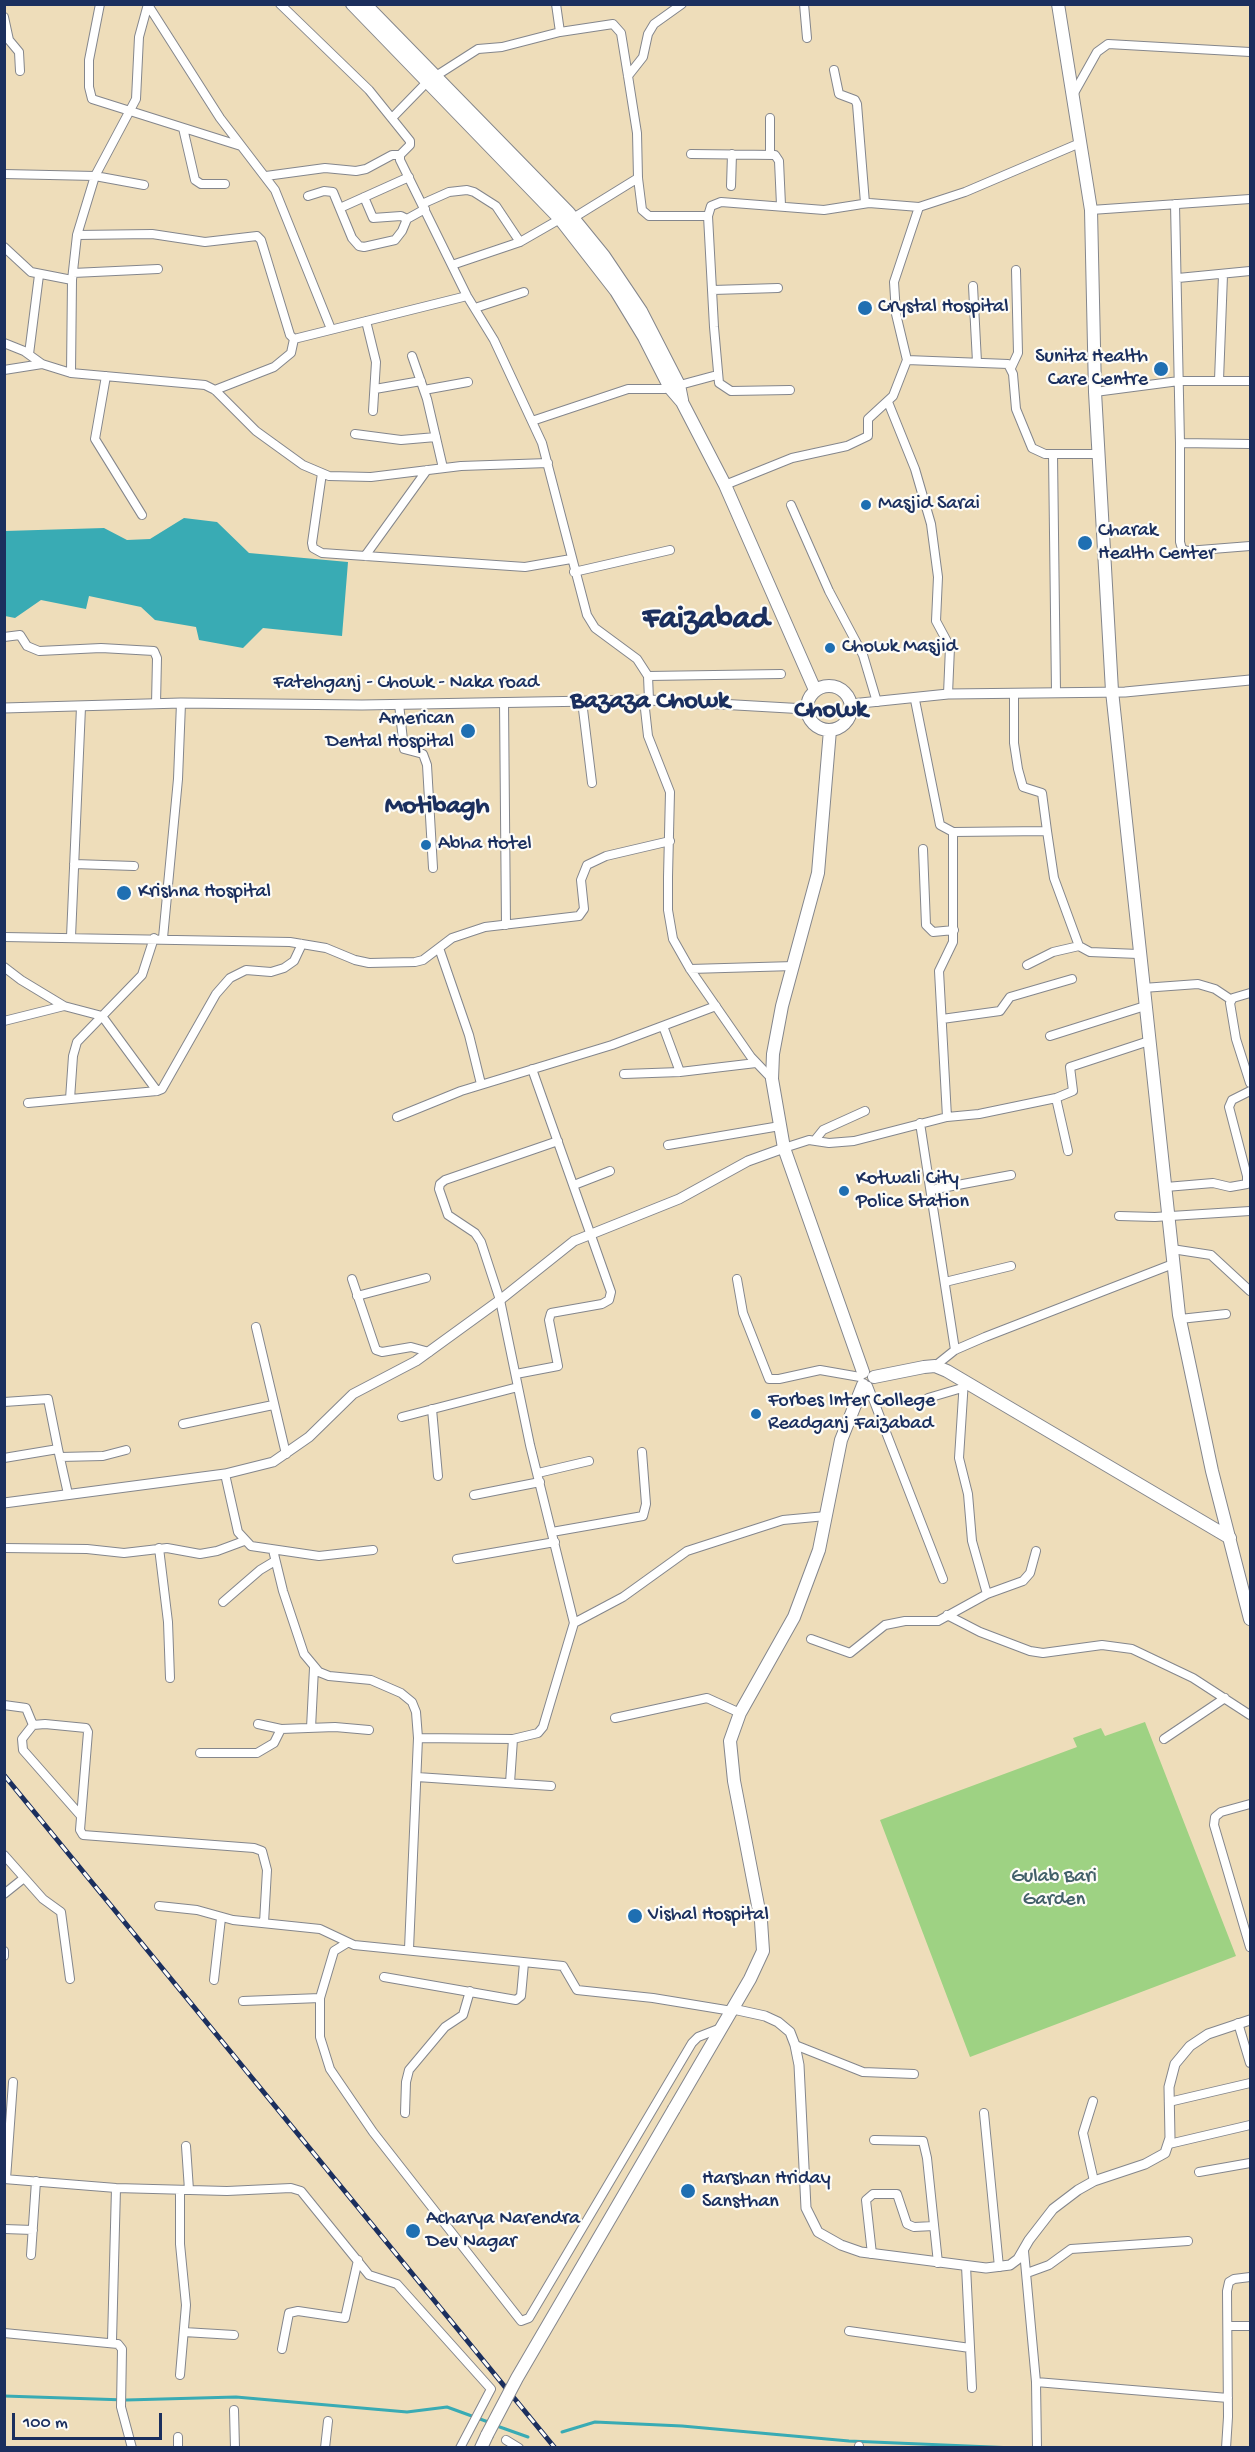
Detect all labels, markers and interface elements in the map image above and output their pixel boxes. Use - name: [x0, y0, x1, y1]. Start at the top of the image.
- place label: Crystal Hospital: [878, 296, 1009, 320]
- marker: Crystal Hospital: [856, 299, 874, 317]
- place label: Sunita Health Care Centre: [1035, 346, 1148, 393]
- marker: Sunita Health Care Centre: [1152, 360, 1170, 378]
- place label: Masjid Sarai: [878, 493, 980, 517]
- marker: Masjid Sarai: [859, 498, 873, 512]
- place label: Charak Health Center: [1098, 520, 1215, 567]
- marker: Charak Health Center: [1076, 534, 1094, 552]
- district label: Faizabad: [643, 602, 769, 640]
- place label: Chowk Masjid: [842, 636, 957, 660]
- marker: Chowk Masjid: [823, 641, 837, 655]
- street label: Fatehganj - Chowk - Naka road: [273, 672, 539, 696]
- district label: Bazaza Chowk: [571, 687, 729, 719]
- district label: Chowk: [794, 696, 868, 728]
- place label: American Dental Hospital: [326, 708, 454, 755]
- marker: American Dental Hospital: [459, 722, 477, 740]
- district label: Motibagh: [385, 792, 489, 824]
- place label: Abha Hotel: [438, 833, 532, 857]
- marker: Abha Hotel: [419, 838, 433, 852]
- place label: Krishna Hospital: [138, 881, 271, 905]
- marker: Krishna Hospital: [115, 884, 133, 902]
- place label: Kotwali City Police Station: [856, 1168, 969, 1215]
- marker: Kotwali City Police Station: [837, 1184, 851, 1198]
- place label: Forbes Inter College Readganj Faizabad: [768, 1390, 935, 1437]
- marker: Forbes Inter College Readganj Faizabad: [749, 1407, 763, 1421]
- park label: Gulab Bari Garden: [1011, 1866, 1097, 1913]
- place label: Vishal Hospital: [648, 1904, 769, 1928]
- marker: Vishal Hospital: [626, 1907, 644, 1925]
- place label: Harshan Hriday Sansthan: [702, 2168, 831, 2215]
- marker: Harshan Hriday Sansthan: [679, 2182, 697, 2200]
- place label: Acharya Narendra Dev Nagar: [426, 2208, 580, 2255]
- marker: Acharya Narendra Dev Nagar: [404, 2222, 422, 2240]
- scale bar: [15, 2401, 165, 2439]
- text: 100 m: [23, 2413, 68, 2434]

